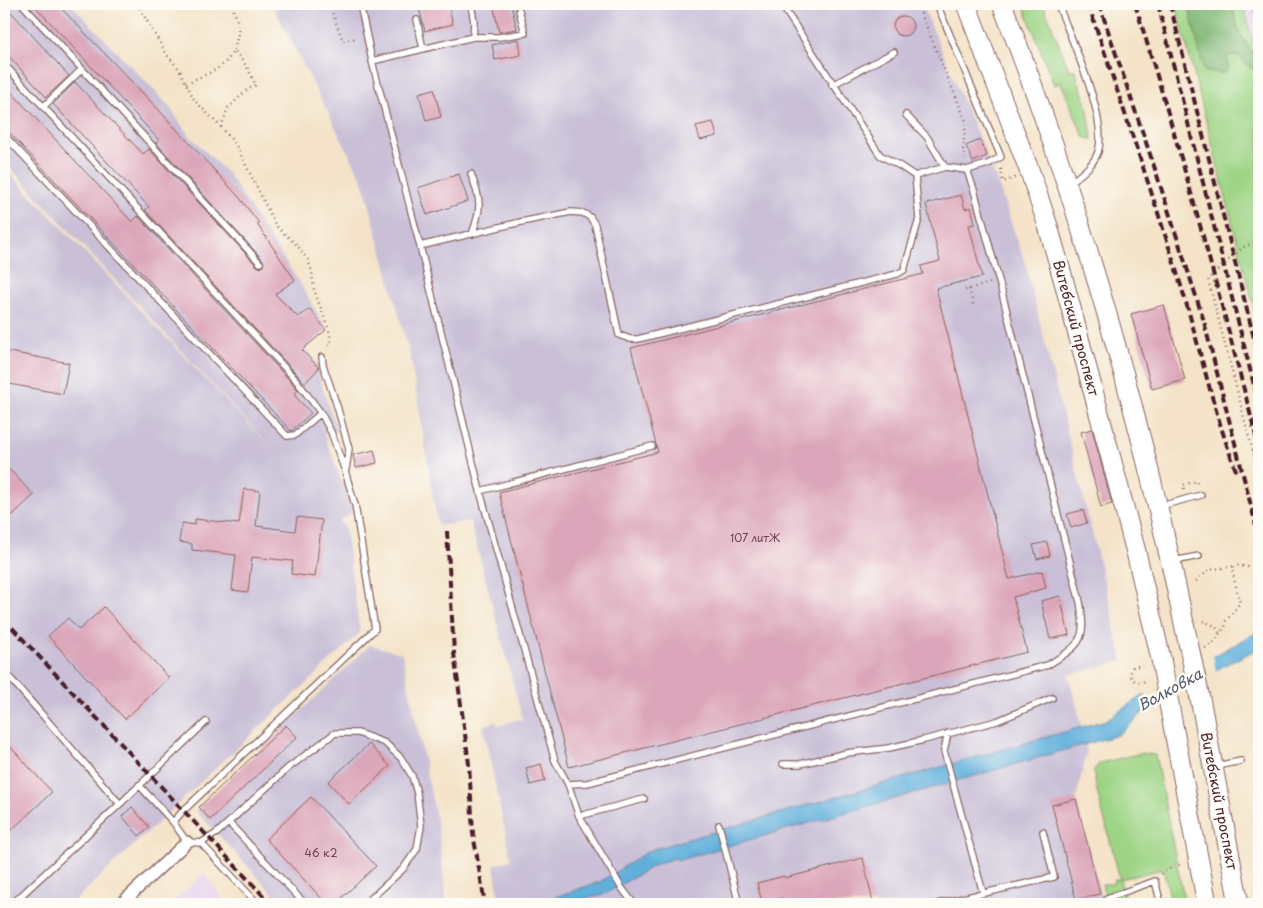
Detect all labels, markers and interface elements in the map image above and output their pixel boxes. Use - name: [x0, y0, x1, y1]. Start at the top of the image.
- street label: Витебский проспект: [1048, 258, 1105, 398]
- house number: 107 литЖ: [730, 529, 780, 546]
- water label: Волковка: [1133, 661, 1206, 716]
- street label: Витебский проспект: [1196, 730, 1243, 872]
- house number: 46 к2: [305, 844, 338, 861]

